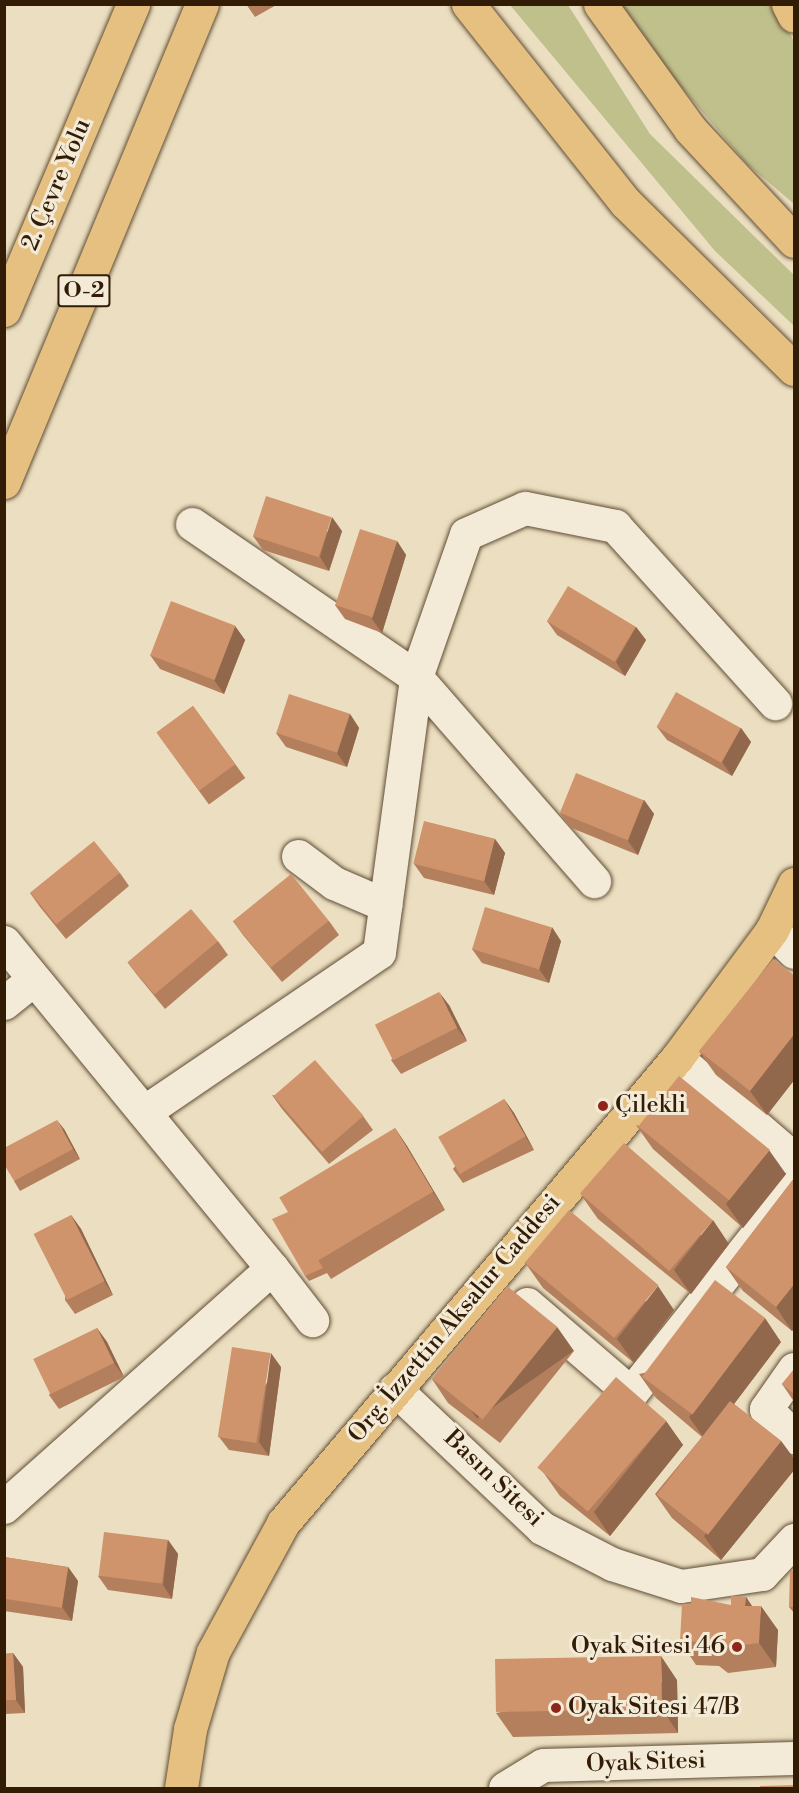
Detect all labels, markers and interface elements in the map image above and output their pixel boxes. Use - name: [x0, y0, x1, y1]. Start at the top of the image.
- street label: 2. Çevre Yolu: [16, 115, 98, 255]
- road number: O-2: [57, 272, 111, 310]
- place label: Çilekli: [615, 1092, 686, 1120]
- marker: Çilekli: [596, 1099, 610, 1113]
- street label: Org. İzzettin Aksalur Caddesi: [343, 1189, 567, 1449]
- street label: Basın Sitesi: [437, 1425, 549, 1533]
- place label: Oyak Sitesi 46: [571, 1633, 725, 1661]
- marker: Oyak Sitesi 46: [730, 1640, 744, 1654]
- place label: Oyak Sitesi 47/B: [568, 1694, 740, 1722]
- marker: Oyak Sitesi 47/B: [549, 1701, 563, 1715]
- street label: Oyak Sitesi: [585, 1747, 707, 1779]

